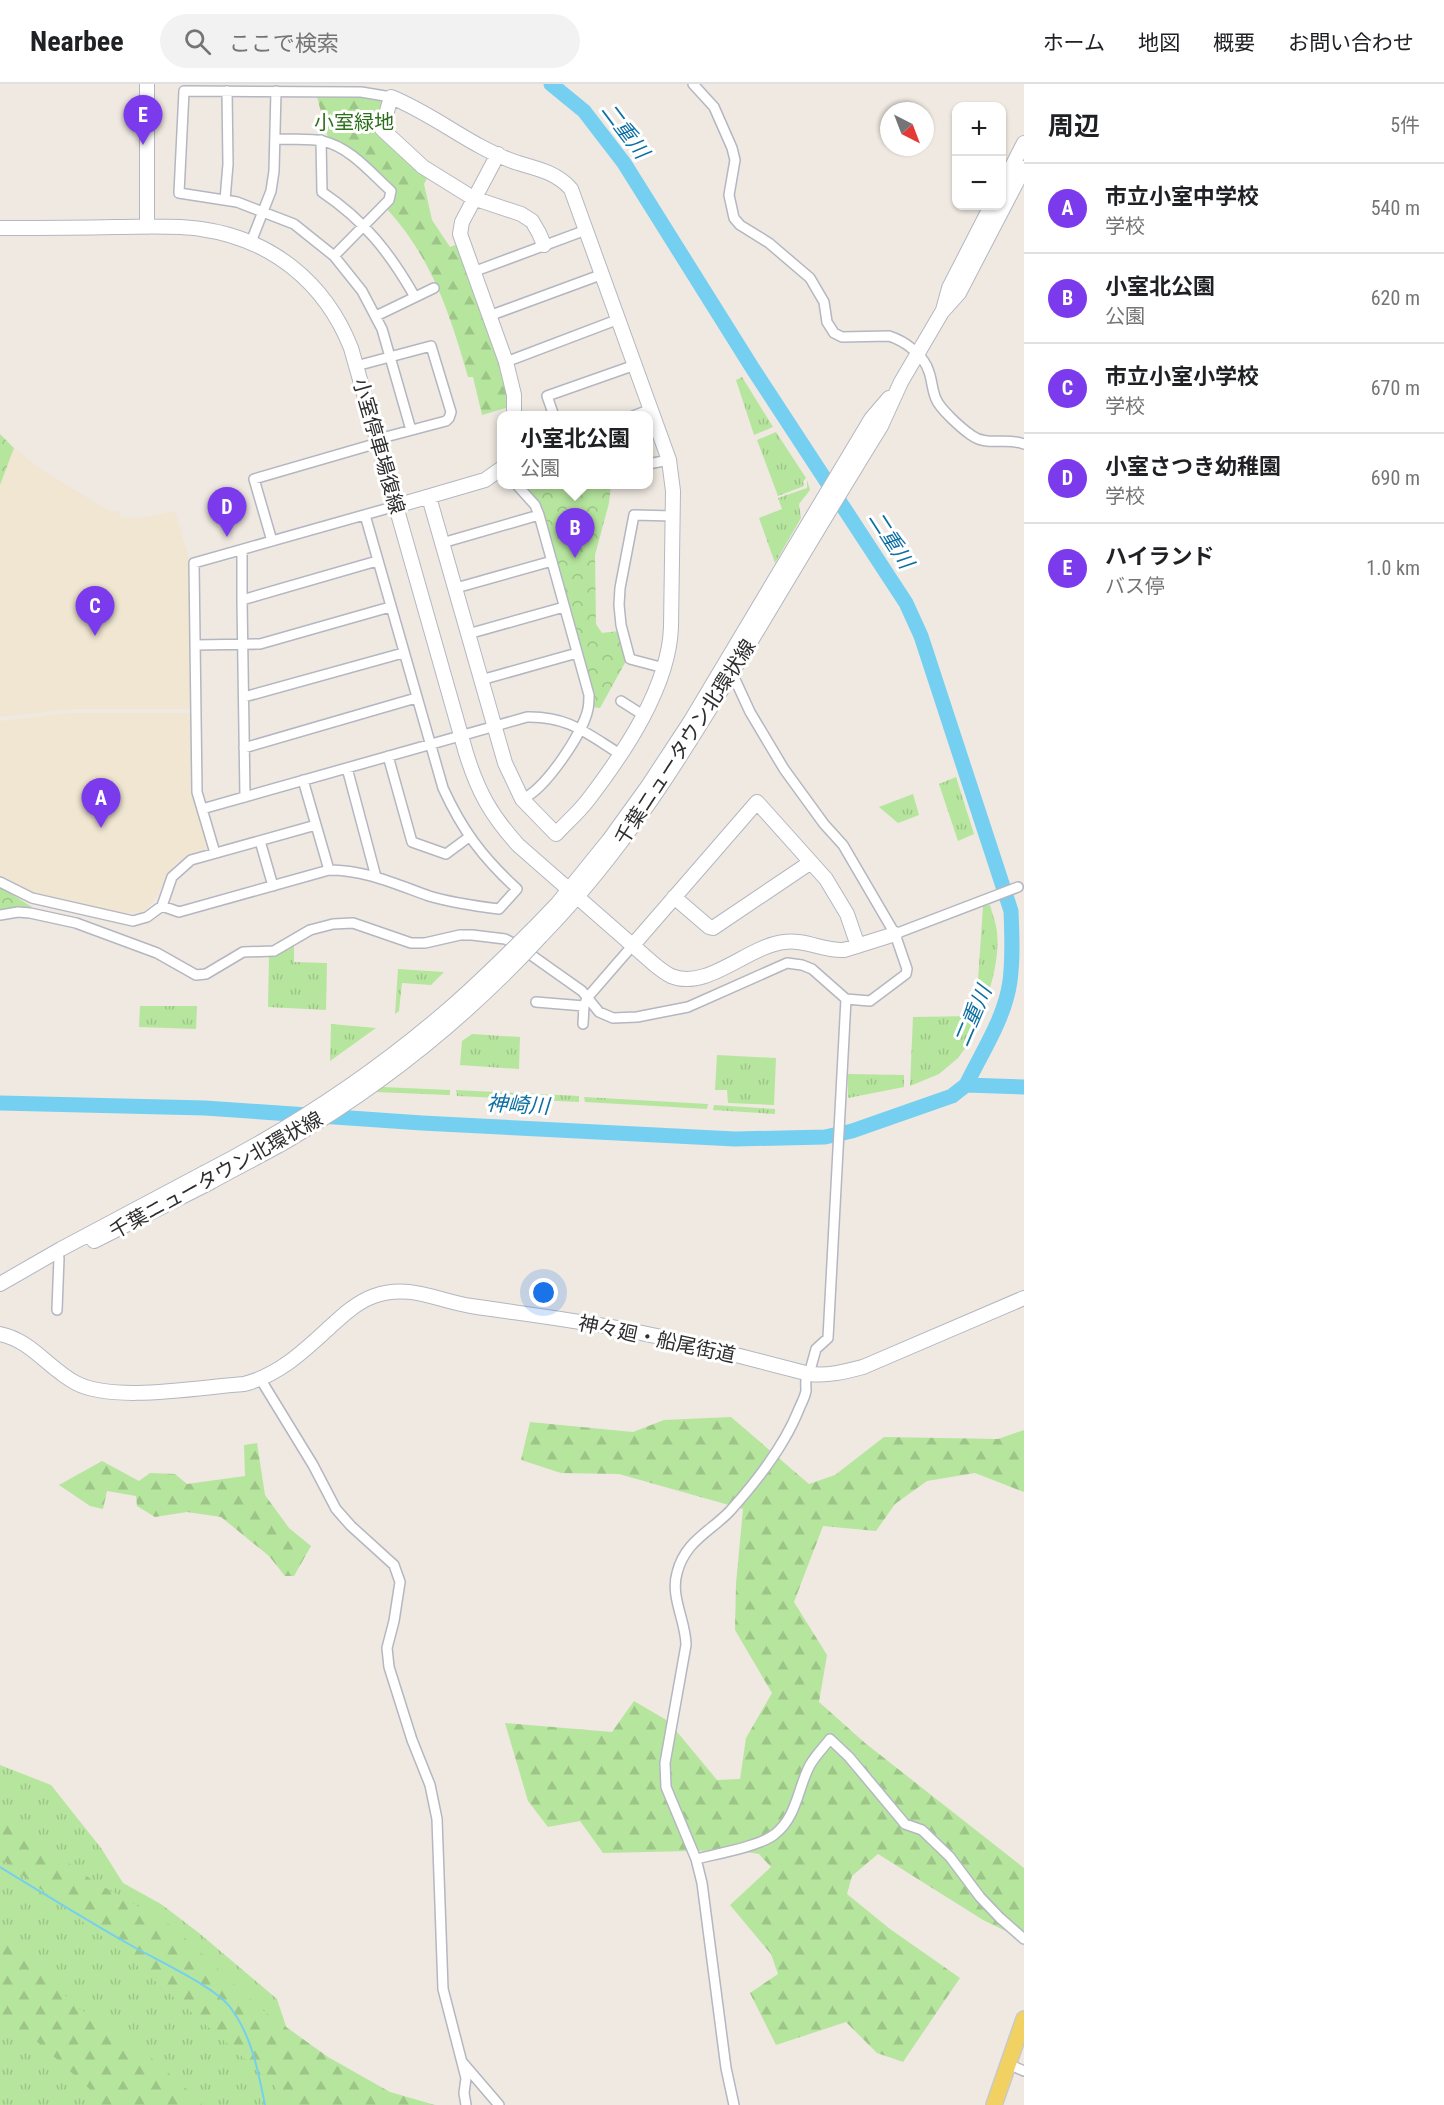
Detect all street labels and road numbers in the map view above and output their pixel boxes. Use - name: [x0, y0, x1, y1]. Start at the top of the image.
- street label: 小室停車場復線: [348, 375, 410, 517]
- street label: 千葉ニュータウン北環状線: [610, 635, 760, 849]
- street label: 千葉ニュータウン北環状線: [105, 1106, 327, 1244]
- street label: 神々廻・船尾街道: [576, 1311, 738, 1367]

